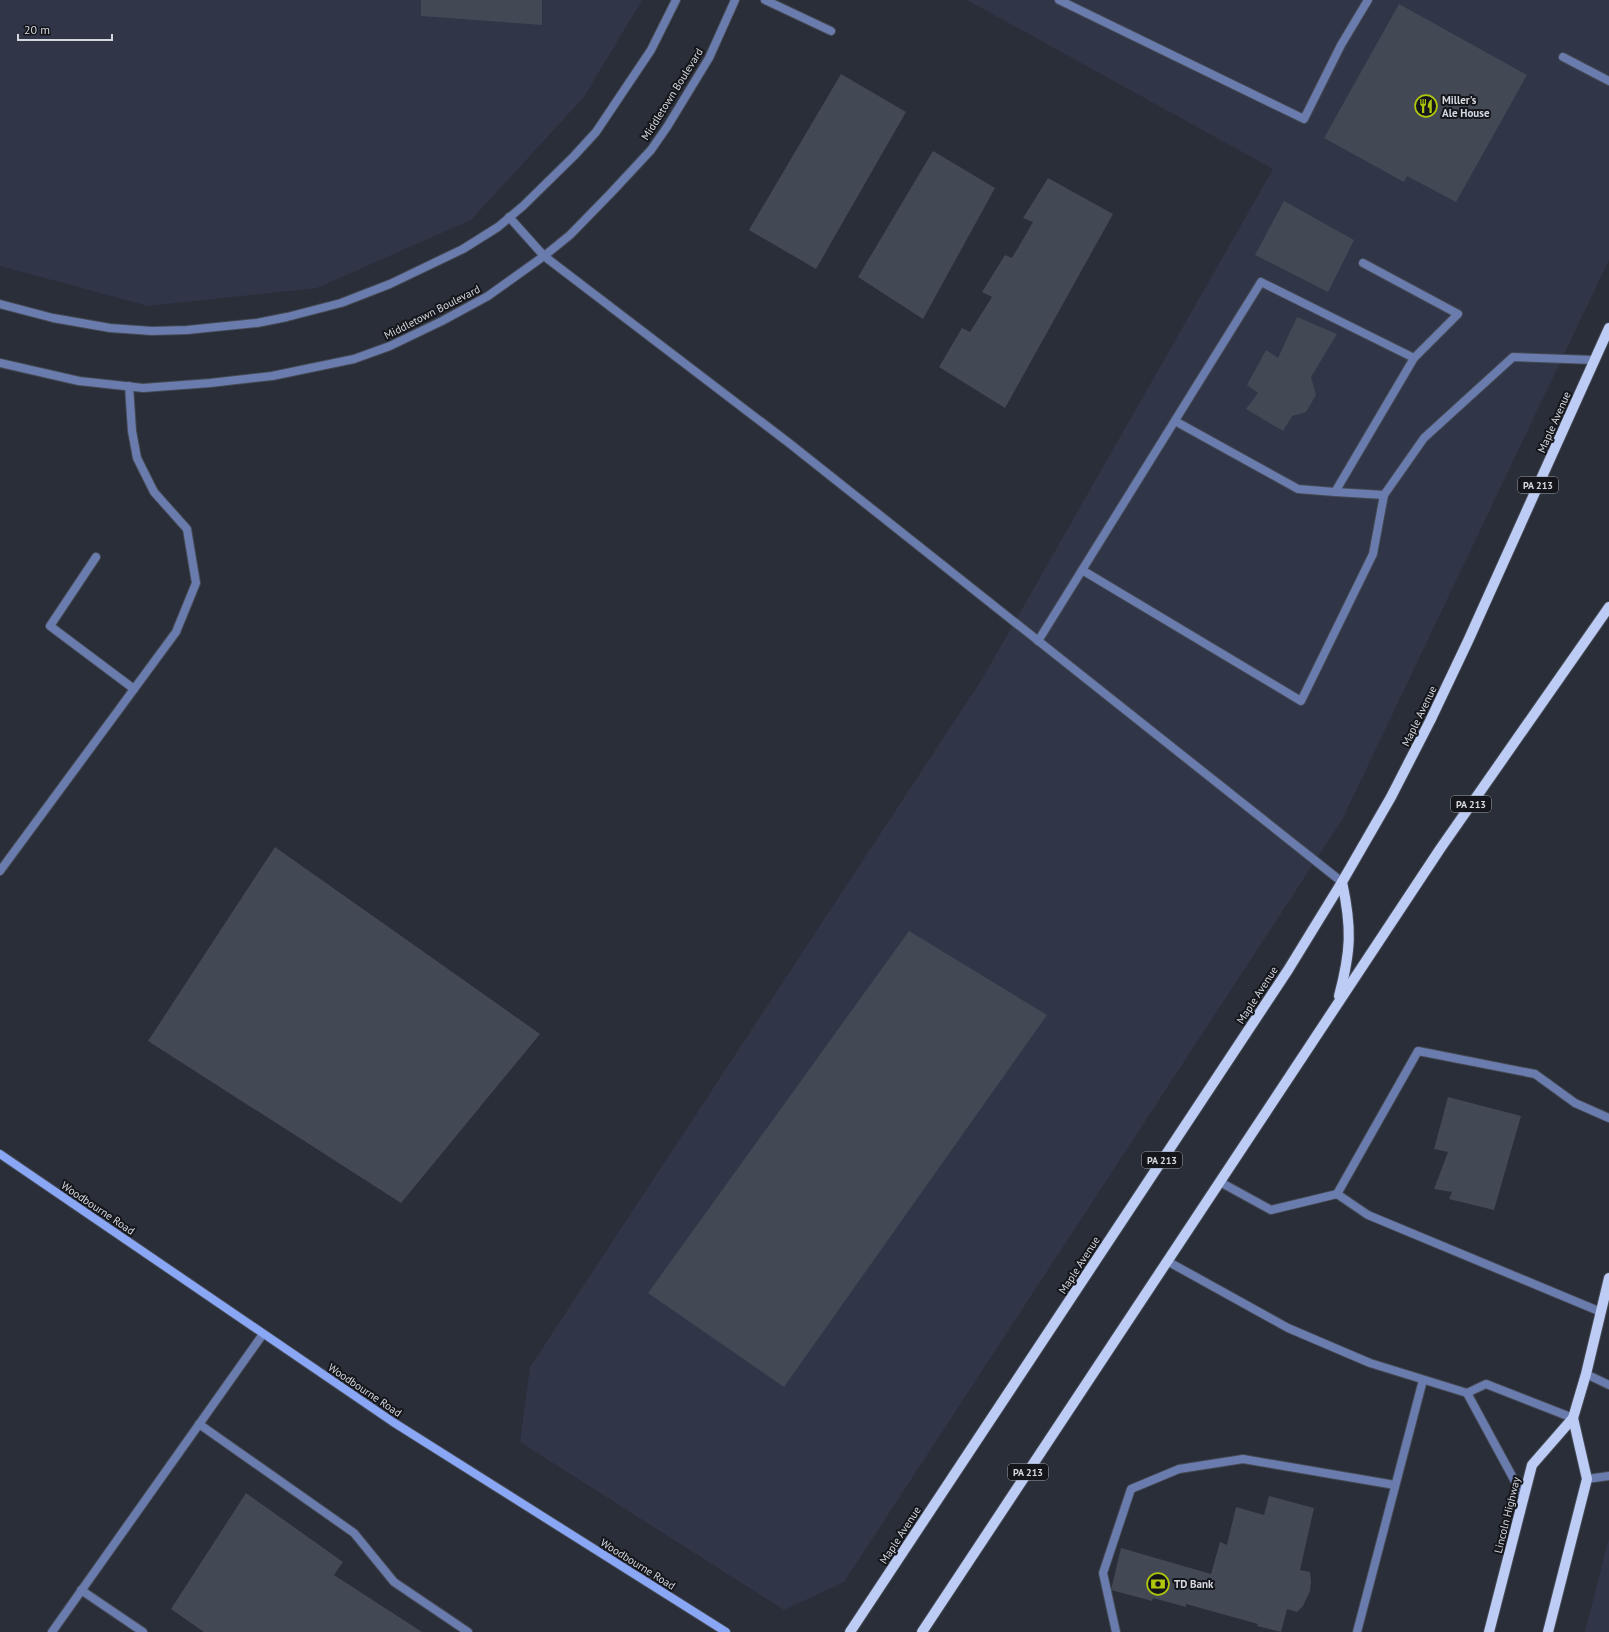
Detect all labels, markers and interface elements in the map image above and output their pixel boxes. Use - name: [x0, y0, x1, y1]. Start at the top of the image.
- scale bar: [18, 16, 112, 42]
- text: 20 m: [24, 22, 50, 37]
- street label: Middletown Boulevard: [638, 45, 706, 143]
- restaurant icon: Miller's Ale House: [1413, 93, 1439, 119]
- place label: Miller's Ale House: [1442, 93, 1490, 120]
- street label: Middletown Boulevard: [382, 282, 482, 342]
- street label: Maple Avenue: [1534, 389, 1574, 455]
- road number: PA 213: [1518, 477, 1558, 493]
- street label: Maple Avenue: [1398, 683, 1440, 749]
- road number: PA 213: [1451, 796, 1491, 812]
- street label: Maple Avenue: [1233, 963, 1281, 1026]
- road number: PA 213: [1142, 1152, 1182, 1168]
- street label: Woodbourne Road: [59, 1178, 137, 1238]
- street label: Maple Avenue: [1055, 1233, 1103, 1296]
- street label: Woodbourne Road: [326, 1360, 404, 1420]
- road number: PA 213: [1008, 1464, 1048, 1480]
- street label: Lincoln Highway: [1491, 1474, 1523, 1555]
- street label: Maple Avenue: [876, 1503, 924, 1566]
- street label: Woodbourne Road: [598, 1535, 678, 1593]
- bank icon: TD Bank: [1145, 1571, 1171, 1597]
- place label: TD Bank: [1174, 1577, 1214, 1591]

